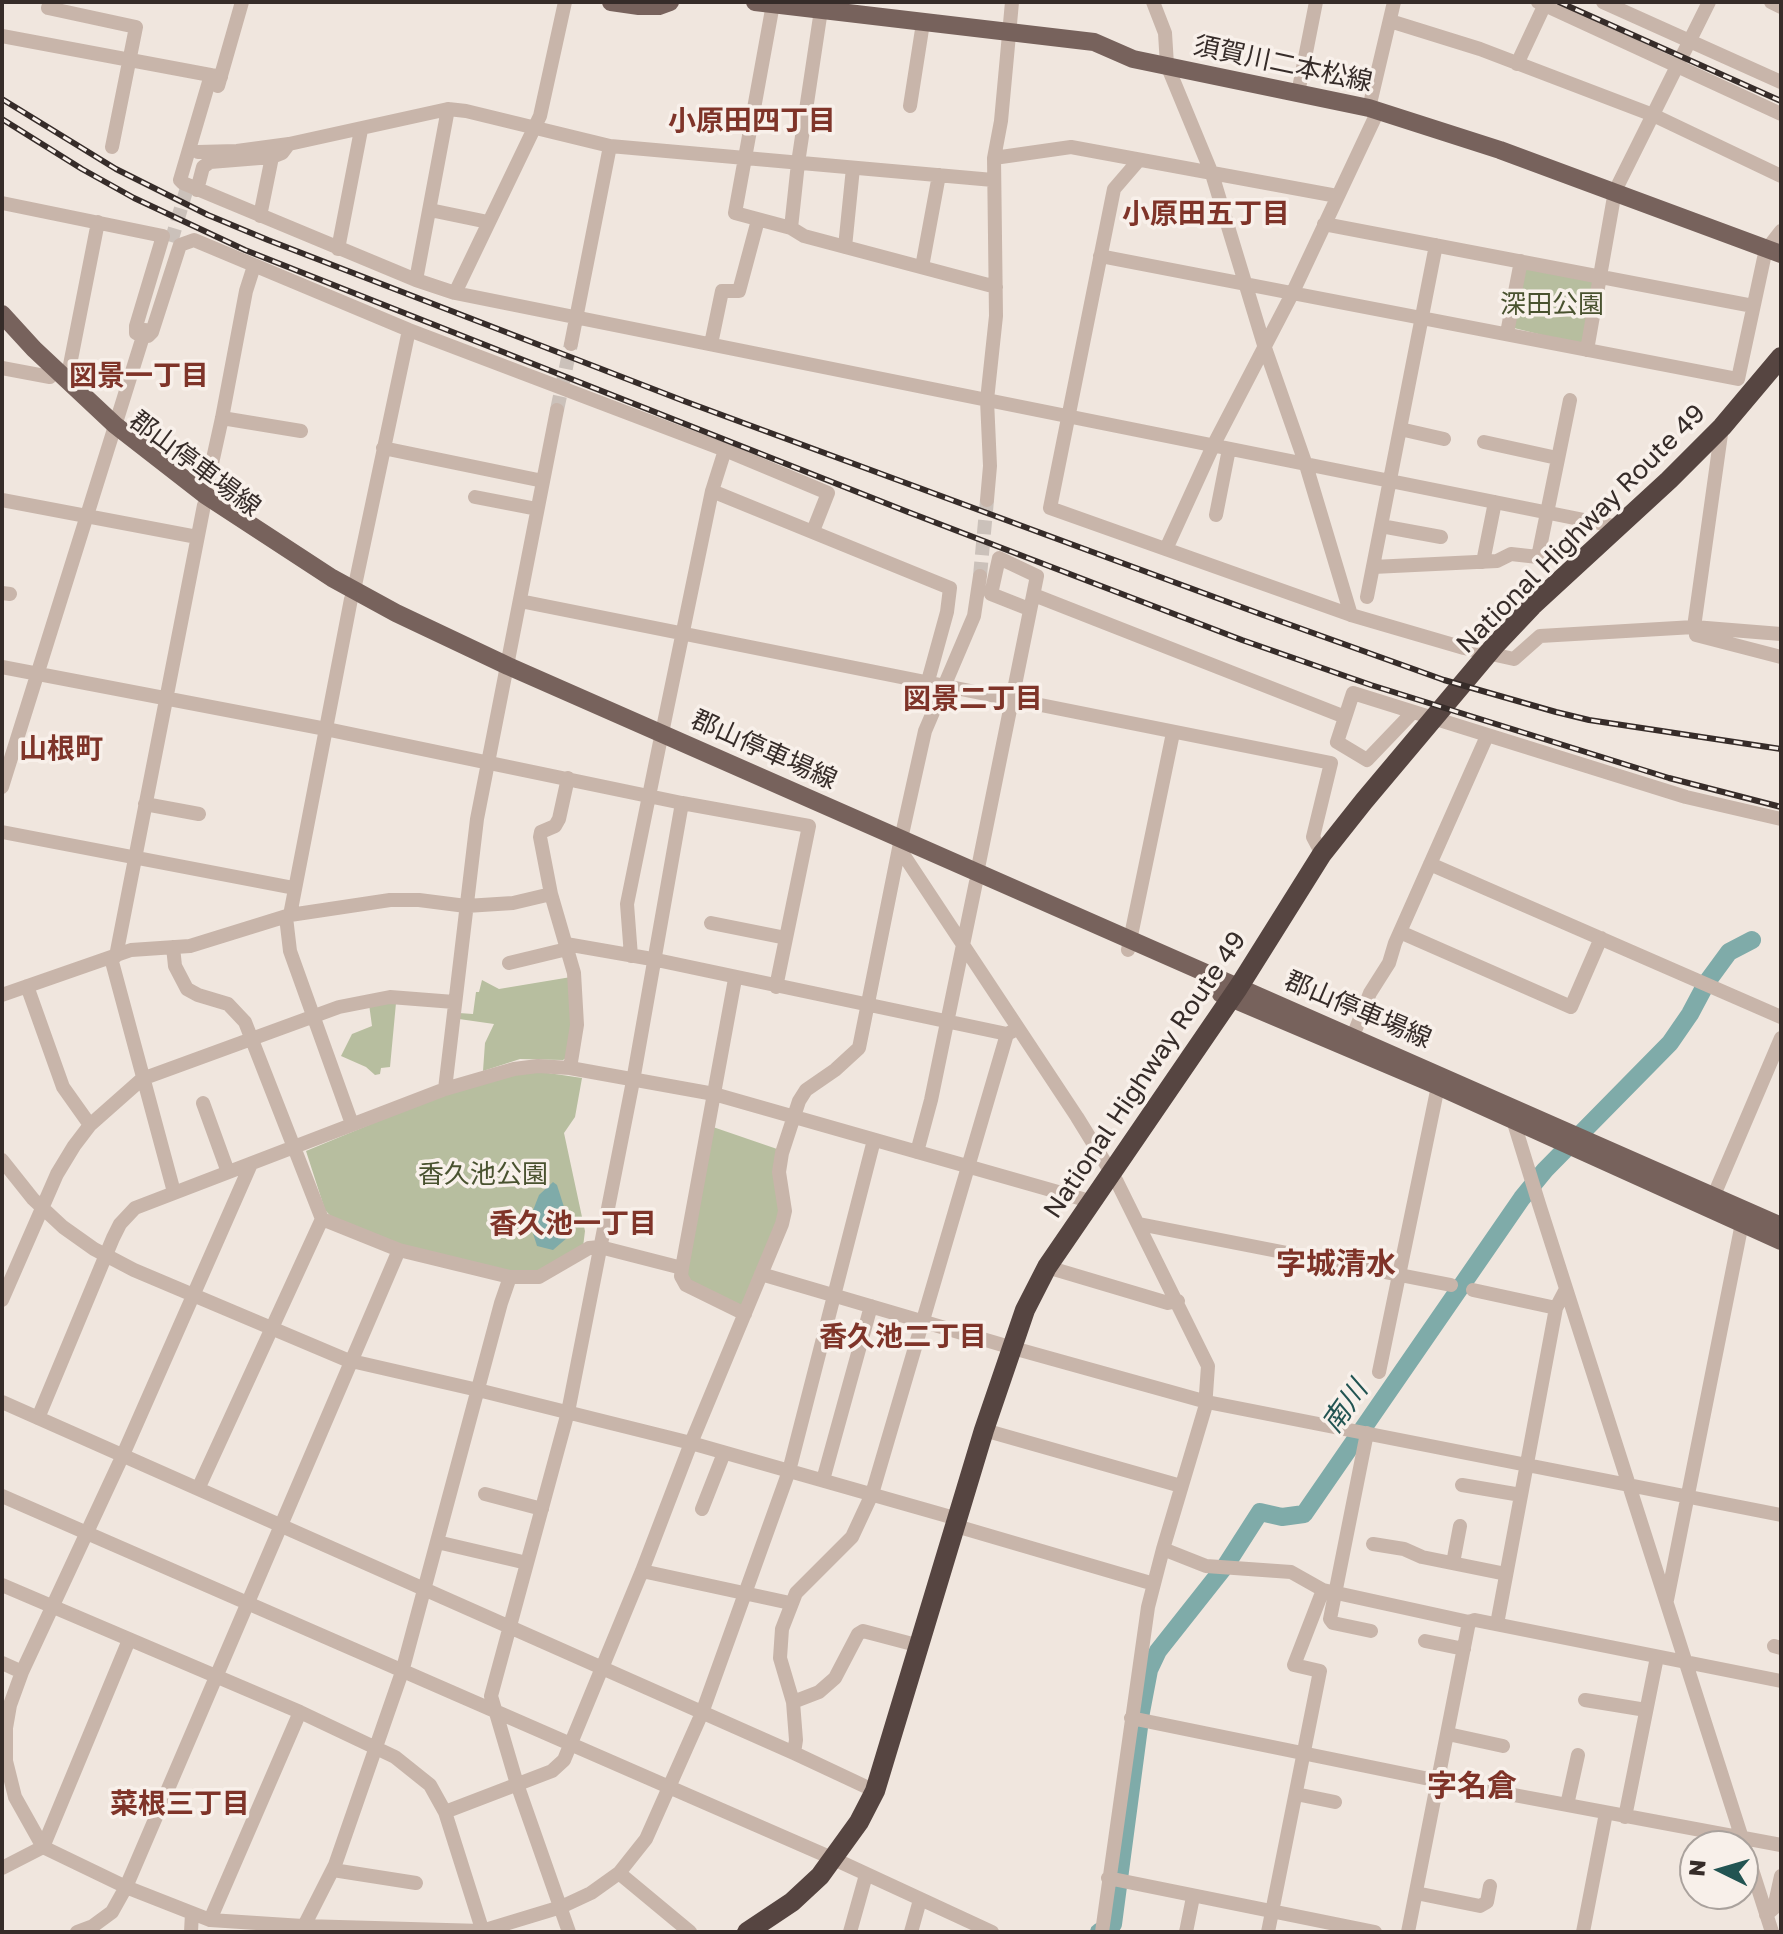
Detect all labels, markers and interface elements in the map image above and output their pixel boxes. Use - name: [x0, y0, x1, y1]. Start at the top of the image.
- street label: 須賀川二本松線: [1191, 30, 1375, 98]
- district label: 小原田四丁目: [668, 104, 836, 138]
- district label: 小原田五丁目: [1122, 197, 1290, 231]
- park label: 深田公園: [1500, 289, 1604, 321]
- district label: 図景一丁目: [69, 359, 209, 393]
- street label: National Highway Route 49: [1450, 398, 1712, 660]
- street label: 郡山停車場線: [123, 405, 267, 523]
- district label: 図景二丁目: [903, 682, 1043, 716]
- street label: 郡山停車場線: [686, 704, 842, 796]
- district label: 山根町: [19, 732, 103, 766]
- street label: National Highway Route 49: [1037, 926, 1253, 1224]
- street label: 郡山停車場線: [1280, 965, 1436, 1055]
- park label: 香久池公園: [418, 1159, 548, 1191]
- district label: 香久池一丁目: [489, 1207, 657, 1241]
- district label: 字城清水: [1276, 1246, 1396, 1282]
- district label: 香久池二丁目: [819, 1320, 987, 1354]
- water label: 南川: [1315, 1374, 1375, 1440]
- district label: 字名倉: [1427, 1768, 1517, 1804]
- district label: 菜根三丁目: [110, 1787, 250, 1821]
- north arrow: [1679, 1830, 1759, 1910]
- text: N: [1682, 1859, 1711, 1878]

